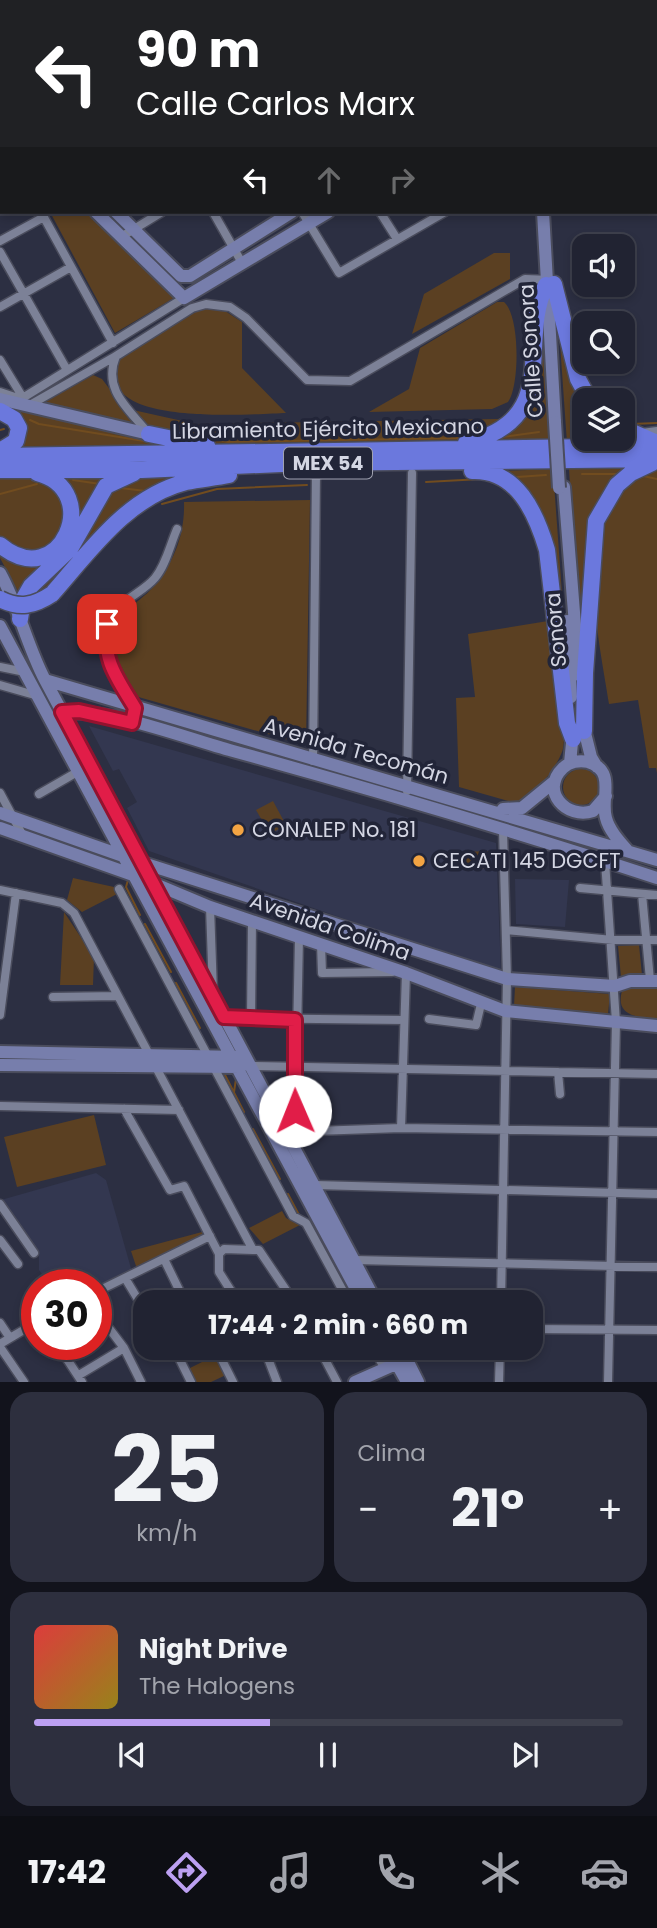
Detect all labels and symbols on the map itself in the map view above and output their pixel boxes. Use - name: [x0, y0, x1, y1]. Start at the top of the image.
- street label: Calle Sonora: [511, 283, 550, 419]
- street label: Libramiento Ejército Mexicano: [172, 411, 484, 446]
- road number: MEX 54: [284, 447, 372, 478]
- street label: Sonora: [538, 592, 573, 669]
- pin: [77, 594, 137, 654]
- street label: Avenida Tecomán: [260, 710, 452, 791]
- place label: CONALEP No. 181: [252, 815, 416, 844]
- marker: CONALEP No. 181: [230, 822, 246, 838]
- place label: CECATI 145 DGCFT: [433, 846, 621, 875]
- marker: CECATI 145 DGCFT: [411, 853, 427, 869]
- street label: Avenida Colima: [246, 886, 414, 967]
- position arrow: [258, 1074, 332, 1148]
- speed limit sign: 30: [21, 1269, 112, 1360]

